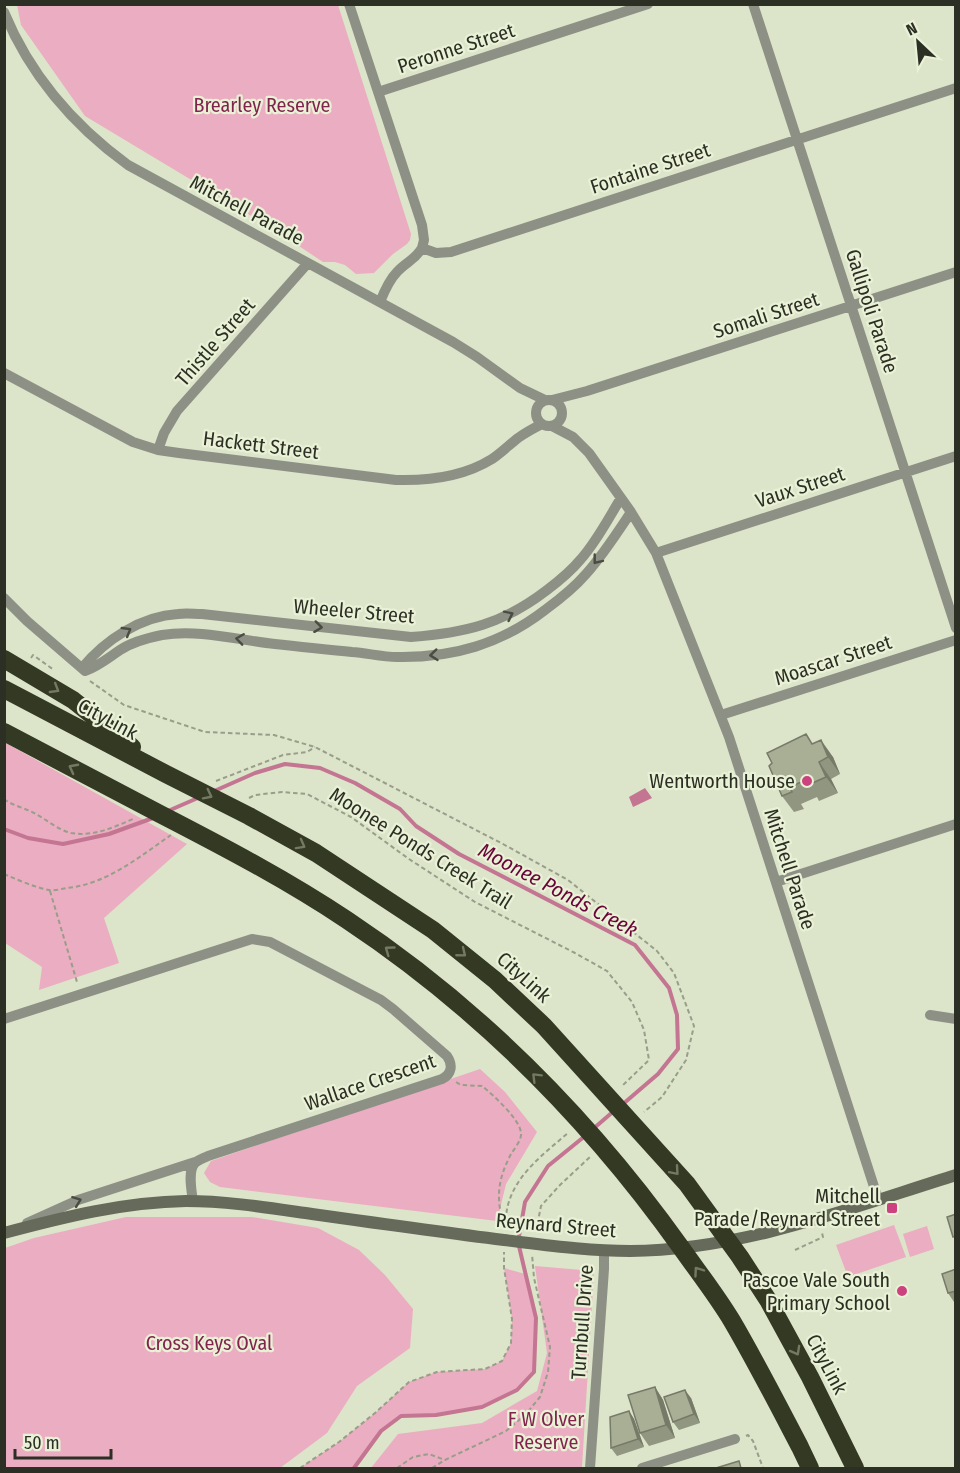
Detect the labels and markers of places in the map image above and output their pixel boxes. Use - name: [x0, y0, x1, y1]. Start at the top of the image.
- place label: Wentworth House: [649, 769, 795, 793]
- marker: Wentworth House: [800, 774, 814, 788]
- place label: Mitchell Parade/Reynard Street: [694, 1184, 880, 1231]
- marker: Mitchell Parade/Reynard Street: [885, 1201, 899, 1215]
- place label: Pascoe Vale South Primary School: [742, 1268, 890, 1315]
- marker: Pascoe Vale South Primary School: [895, 1284, 909, 1298]

